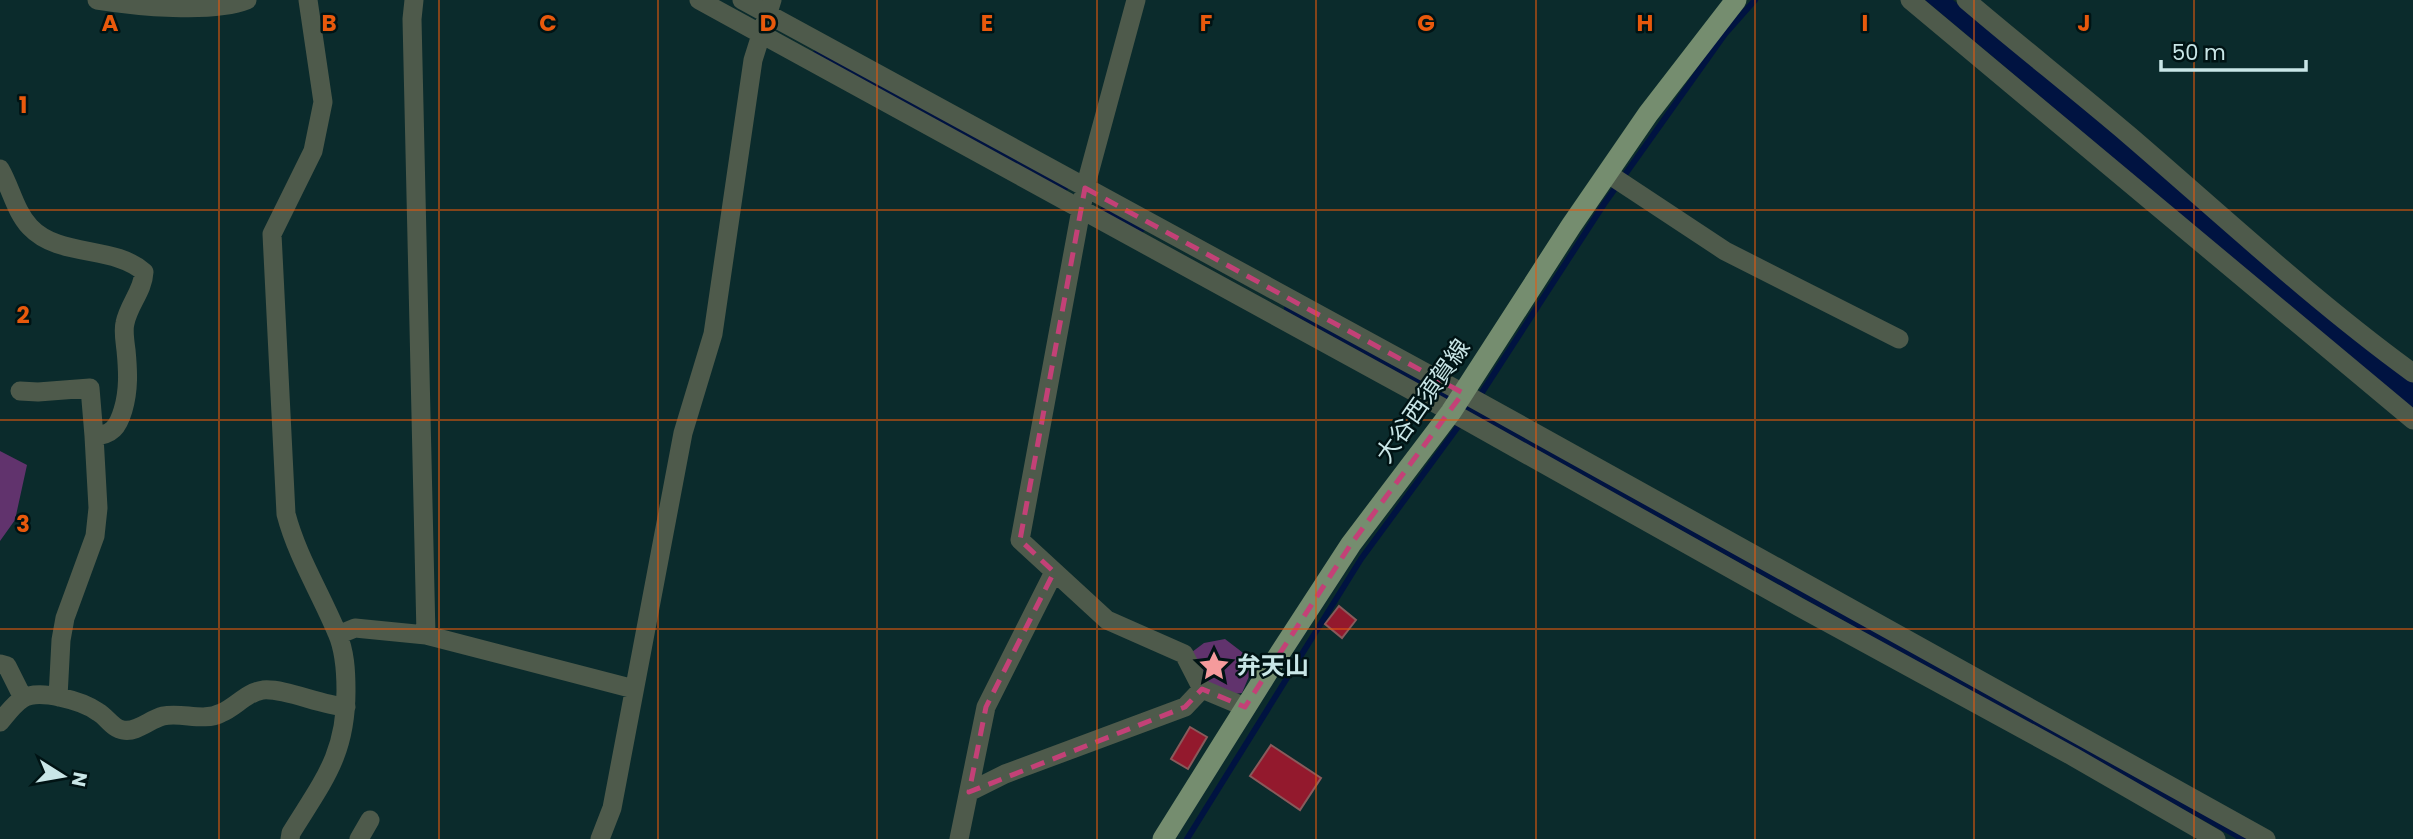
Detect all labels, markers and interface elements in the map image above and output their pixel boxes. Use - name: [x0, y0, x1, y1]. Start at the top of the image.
- text: A: [102, 7, 119, 39]
- text: B: [321, 7, 337, 39]
- text: C: [539, 7, 557, 39]
- text: D: [760, 7, 776, 39]
- text: E: [981, 7, 993, 39]
- text: F: [1200, 7, 1212, 39]
- text: G: [1417, 7, 1435, 39]
- text: H: [1637, 7, 1653, 39]
- text: I: [1862, 7, 1868, 39]
- text: J: [2077, 7, 2091, 39]
- scale bar: [2161, 28, 2306, 72]
- text: 50 m: [2172, 38, 2226, 67]
- text: 1: [19, 89, 27, 121]
- text: 2: [16, 299, 30, 331]
- street label: 大谷西須賀線: [1368, 332, 1477, 469]
- text: 3: [16, 508, 30, 540]
- place icon: 弁天山: [1197, 649, 1231, 683]
- place label: 弁天山: [1237, 649, 1309, 682]
- north arrow: [28, 741, 98, 811]
- text: N: [65, 770, 94, 789]

